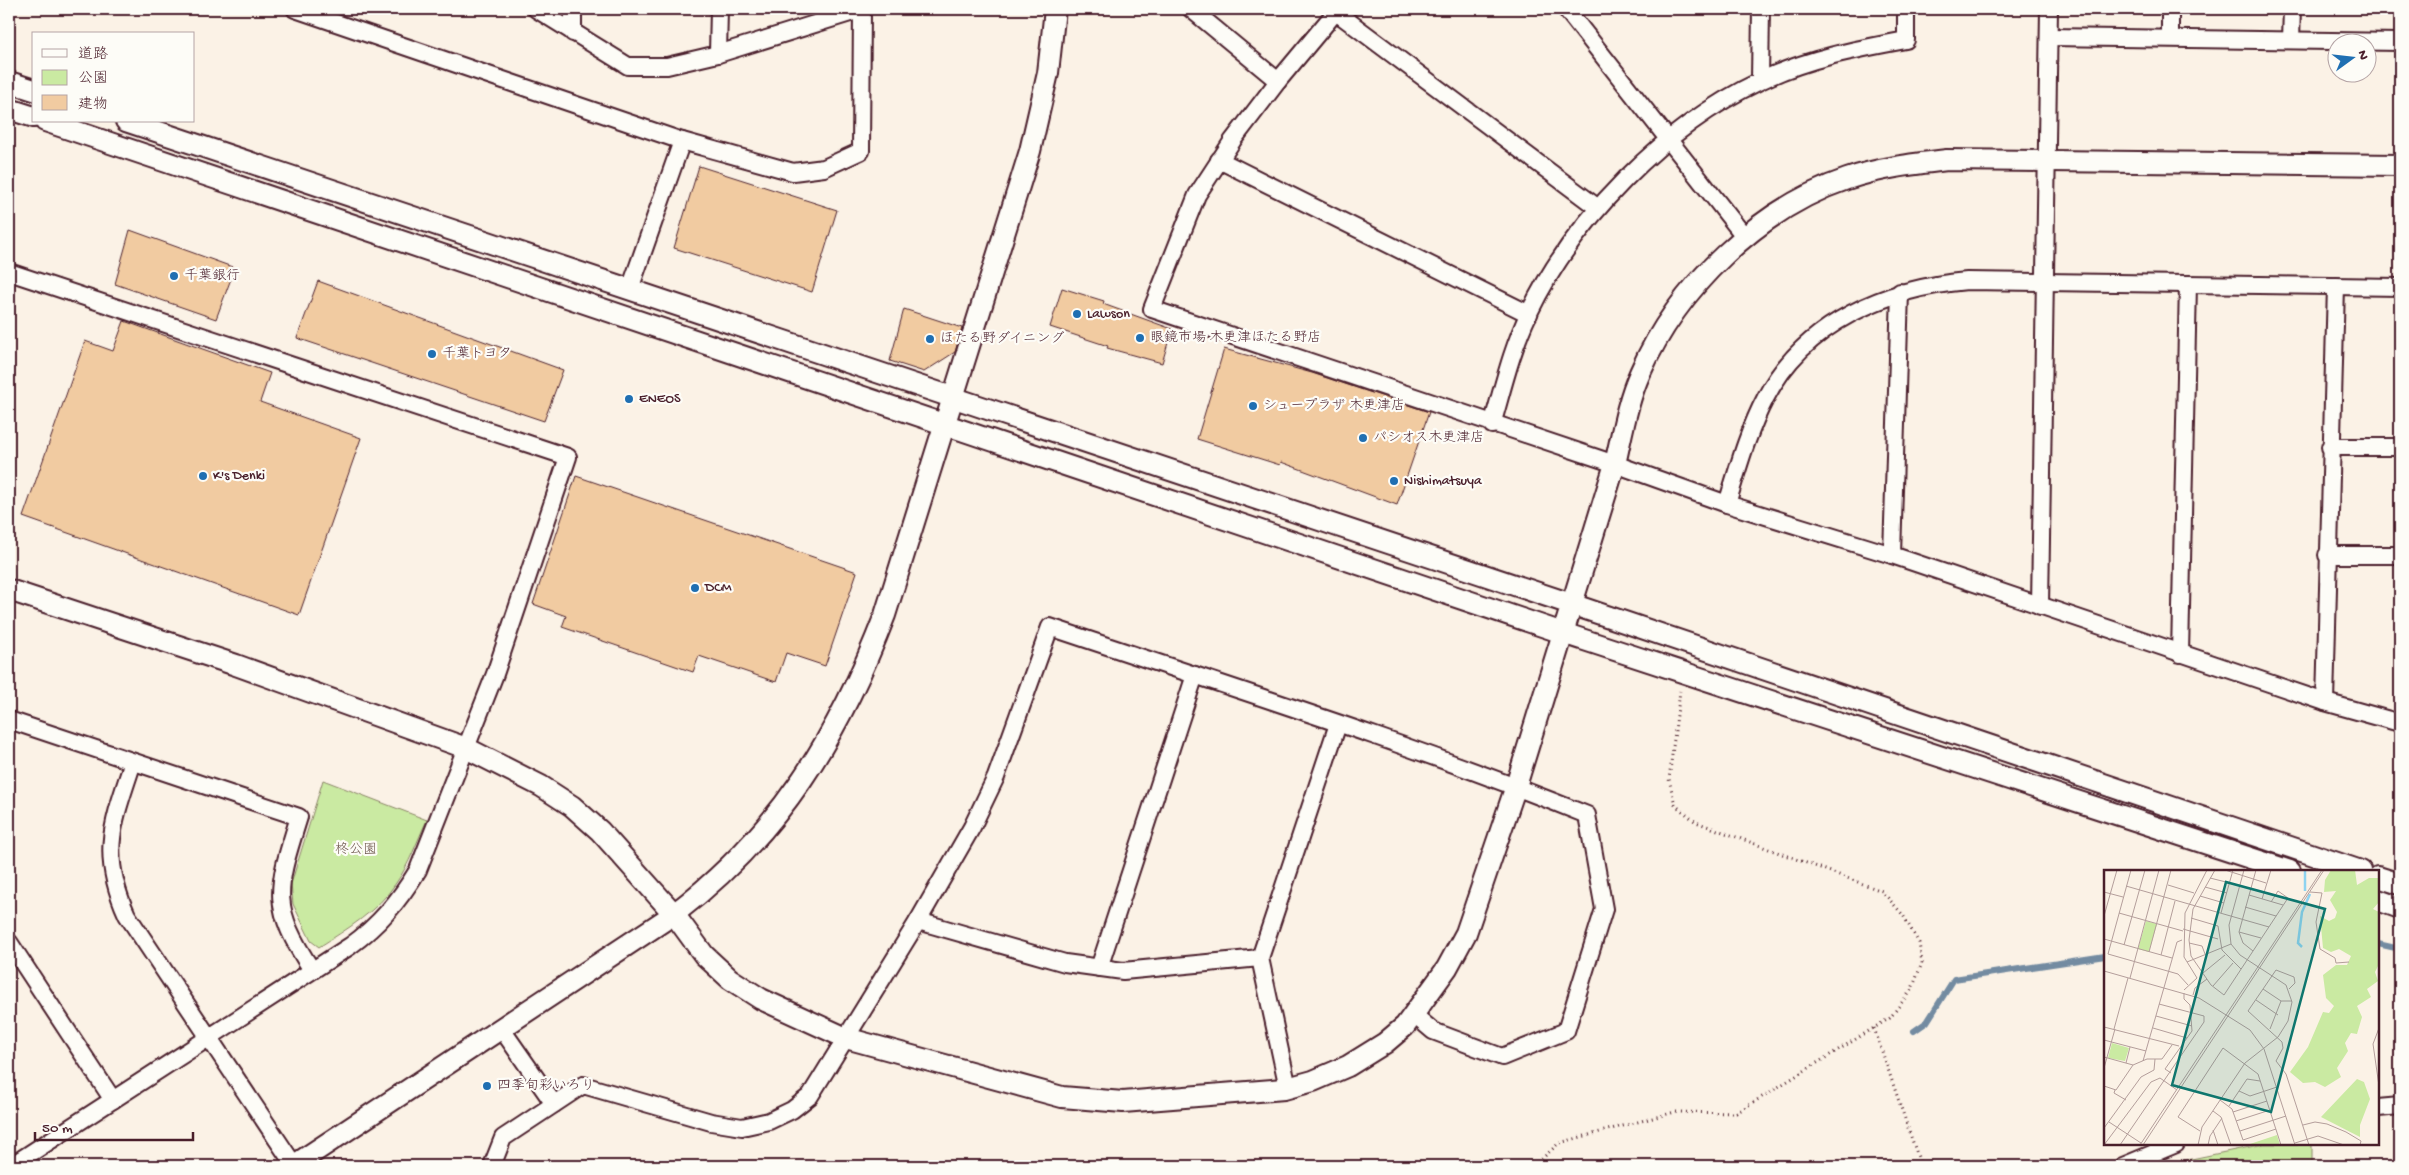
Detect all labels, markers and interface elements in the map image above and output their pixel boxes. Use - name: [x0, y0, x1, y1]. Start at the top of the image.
- legend: [32, 32, 195, 122]
- north arrow: [2326, 32, 2376, 82]
- text: 道路: [78, 46, 108, 64]
- text: N: [2353, 49, 2372, 62]
- text: 公園: [78, 70, 108, 88]
- text: 建物: [78, 96, 108, 114]
- place label: 千葉銀行: [184, 268, 240, 285]
- marker: 千葉銀行: [168, 270, 180, 282]
- place label: Lawson: [1087, 306, 1130, 323]
- marker: Lawson: [1071, 308, 1083, 320]
- place label: 眼鏡市場 木更津ほたる野店: [1150, 330, 1321, 347]
- place label: ほたる野ダイニング: [940, 331, 1065, 348]
- marker: 眼鏡市場 木更津ほたる野店: [1134, 332, 1146, 344]
- marker: ほたる野ダイニング: [924, 333, 936, 345]
- place label: 千葉トヨタ: [442, 346, 512, 363]
- marker: 千葉トヨタ: [426, 348, 438, 360]
- place label: ENEOS: [639, 391, 681, 408]
- marker: ENEOS: [623, 393, 635, 405]
- place label: シュープラザ 木更津店: [1263, 398, 1405, 415]
- marker: シュープラザ 木更津店: [1247, 400, 1259, 412]
- place label: パシオス木更津店: [1373, 430, 1484, 447]
- marker: パシオス木更津店: [1357, 432, 1369, 444]
- place label: K's Denki: [213, 468, 265, 485]
- marker: K's Denki: [197, 470, 209, 482]
- place label: Nishimatsuya: [1404, 473, 1483, 490]
- marker: Nishimatsuya: [1388, 475, 1400, 487]
- place label: DCM: [704, 580, 732, 597]
- marker: DCM: [689, 582, 701, 594]
- park label: 柊公園: [335, 842, 377, 859]
- inset map: [2104, 870, 2379, 1145]
- place label: 四季旬彩いろり: [497, 1078, 595, 1095]
- marker: 四季旬彩いろり: [481, 1080, 493, 1092]
- scale bar: [35, 1110, 192, 1142]
- text: 50 m: [42, 1120, 73, 1138]

